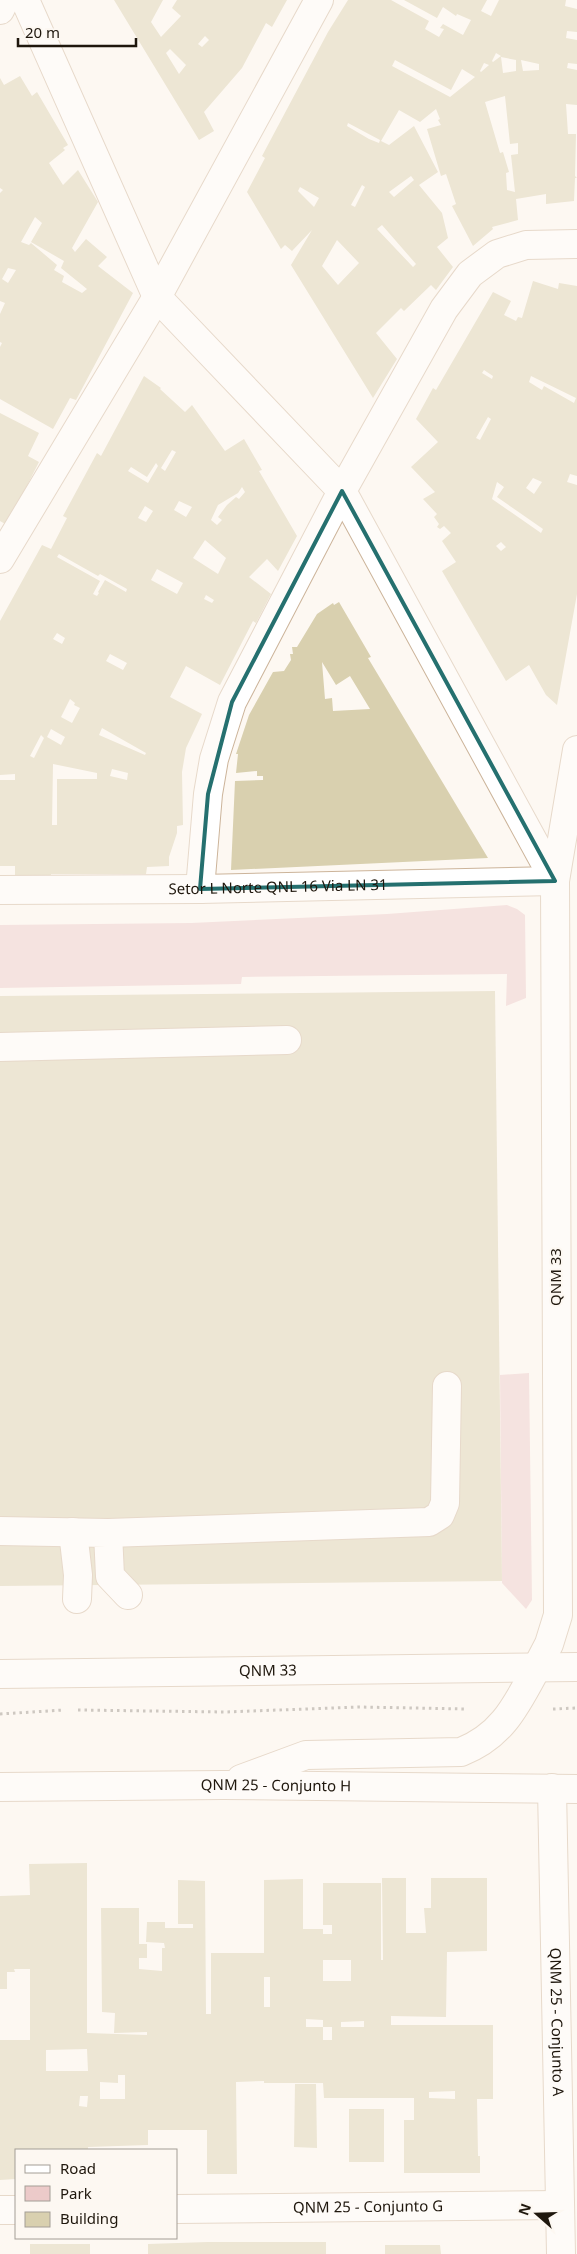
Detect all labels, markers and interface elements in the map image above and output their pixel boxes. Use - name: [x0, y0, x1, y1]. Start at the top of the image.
- scale bar: [18, 15, 135, 47]
- text: 20 m: [25, 22, 60, 42]
- street label: Setor L Norte QNL 16 Via LN 31: [168, 874, 388, 898]
- street label: QNM 33: [545, 1248, 565, 1306]
- street label: QNM 33: [239, 1659, 297, 1680]
- street label: QNM 25 - Conjunto H: [201, 1774, 351, 1795]
- street label: QNM 25 - Conjunto A: [546, 1947, 569, 2097]
- legend: [15, 2149, 178, 2239]
- text: Road: [60, 2158, 96, 2178]
- text: Park: [60, 2183, 92, 2203]
- north arrow: [512, 2189, 562, 2239]
- street label: QNM 25 - Conjunto G: [293, 2195, 443, 2217]
- text: N: [513, 2201, 535, 2218]
- text: Building: [60, 2208, 118, 2228]

